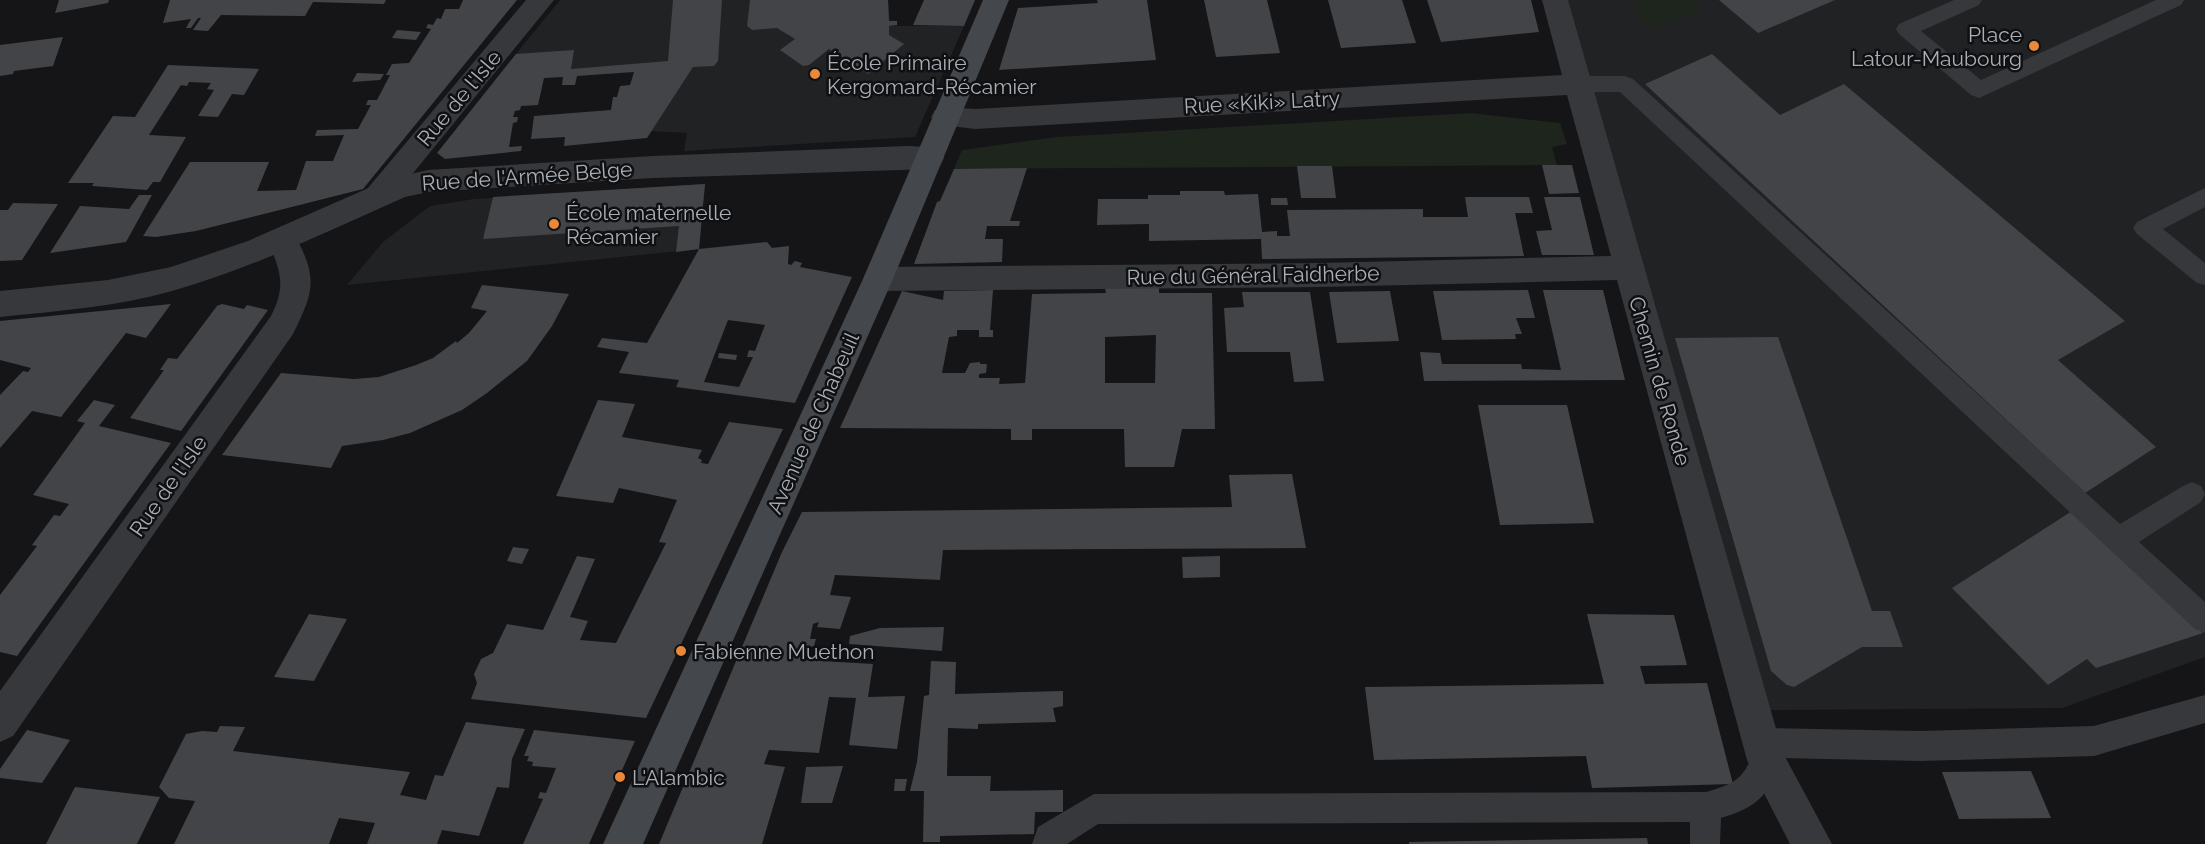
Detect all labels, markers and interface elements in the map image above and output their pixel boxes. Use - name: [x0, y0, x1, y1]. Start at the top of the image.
- place label: Place Latour-Maubourg: [1851, 22, 2022, 71]
- marker: Place Latour-Maubourg: [2027, 39, 2041, 53]
- street label: Rue de l'Isle: [412, 45, 506, 151]
- place label: École Primaire Kergomard-Récamier: [827, 50, 1037, 99]
- marker: École Primaire Kergomard-Récamier: [808, 67, 822, 81]
- street label: Rue «Kiki» Latry: [1183, 85, 1341, 119]
- street label: Rue de l'Armée Belge: [421, 156, 633, 196]
- place label: École maternelle Récamier: [566, 200, 731, 249]
- marker: École maternelle Récamier: [547, 217, 561, 231]
- street label: Rue du Général Faidherbe: [1126, 260, 1380, 290]
- street label: Chemin de Ronde: [1624, 294, 1696, 468]
- street label: Avenue de Chabeuil: [762, 328, 864, 518]
- street label: Rue de l'Isle: [124, 431, 212, 541]
- place label: Fabienne Muethon: [693, 639, 875, 664]
- marker: Fabienne Muethon: [674, 644, 688, 658]
- place label: L'Alambic: [632, 765, 725, 790]
- marker: L'Alambic: [613, 770, 627, 784]

